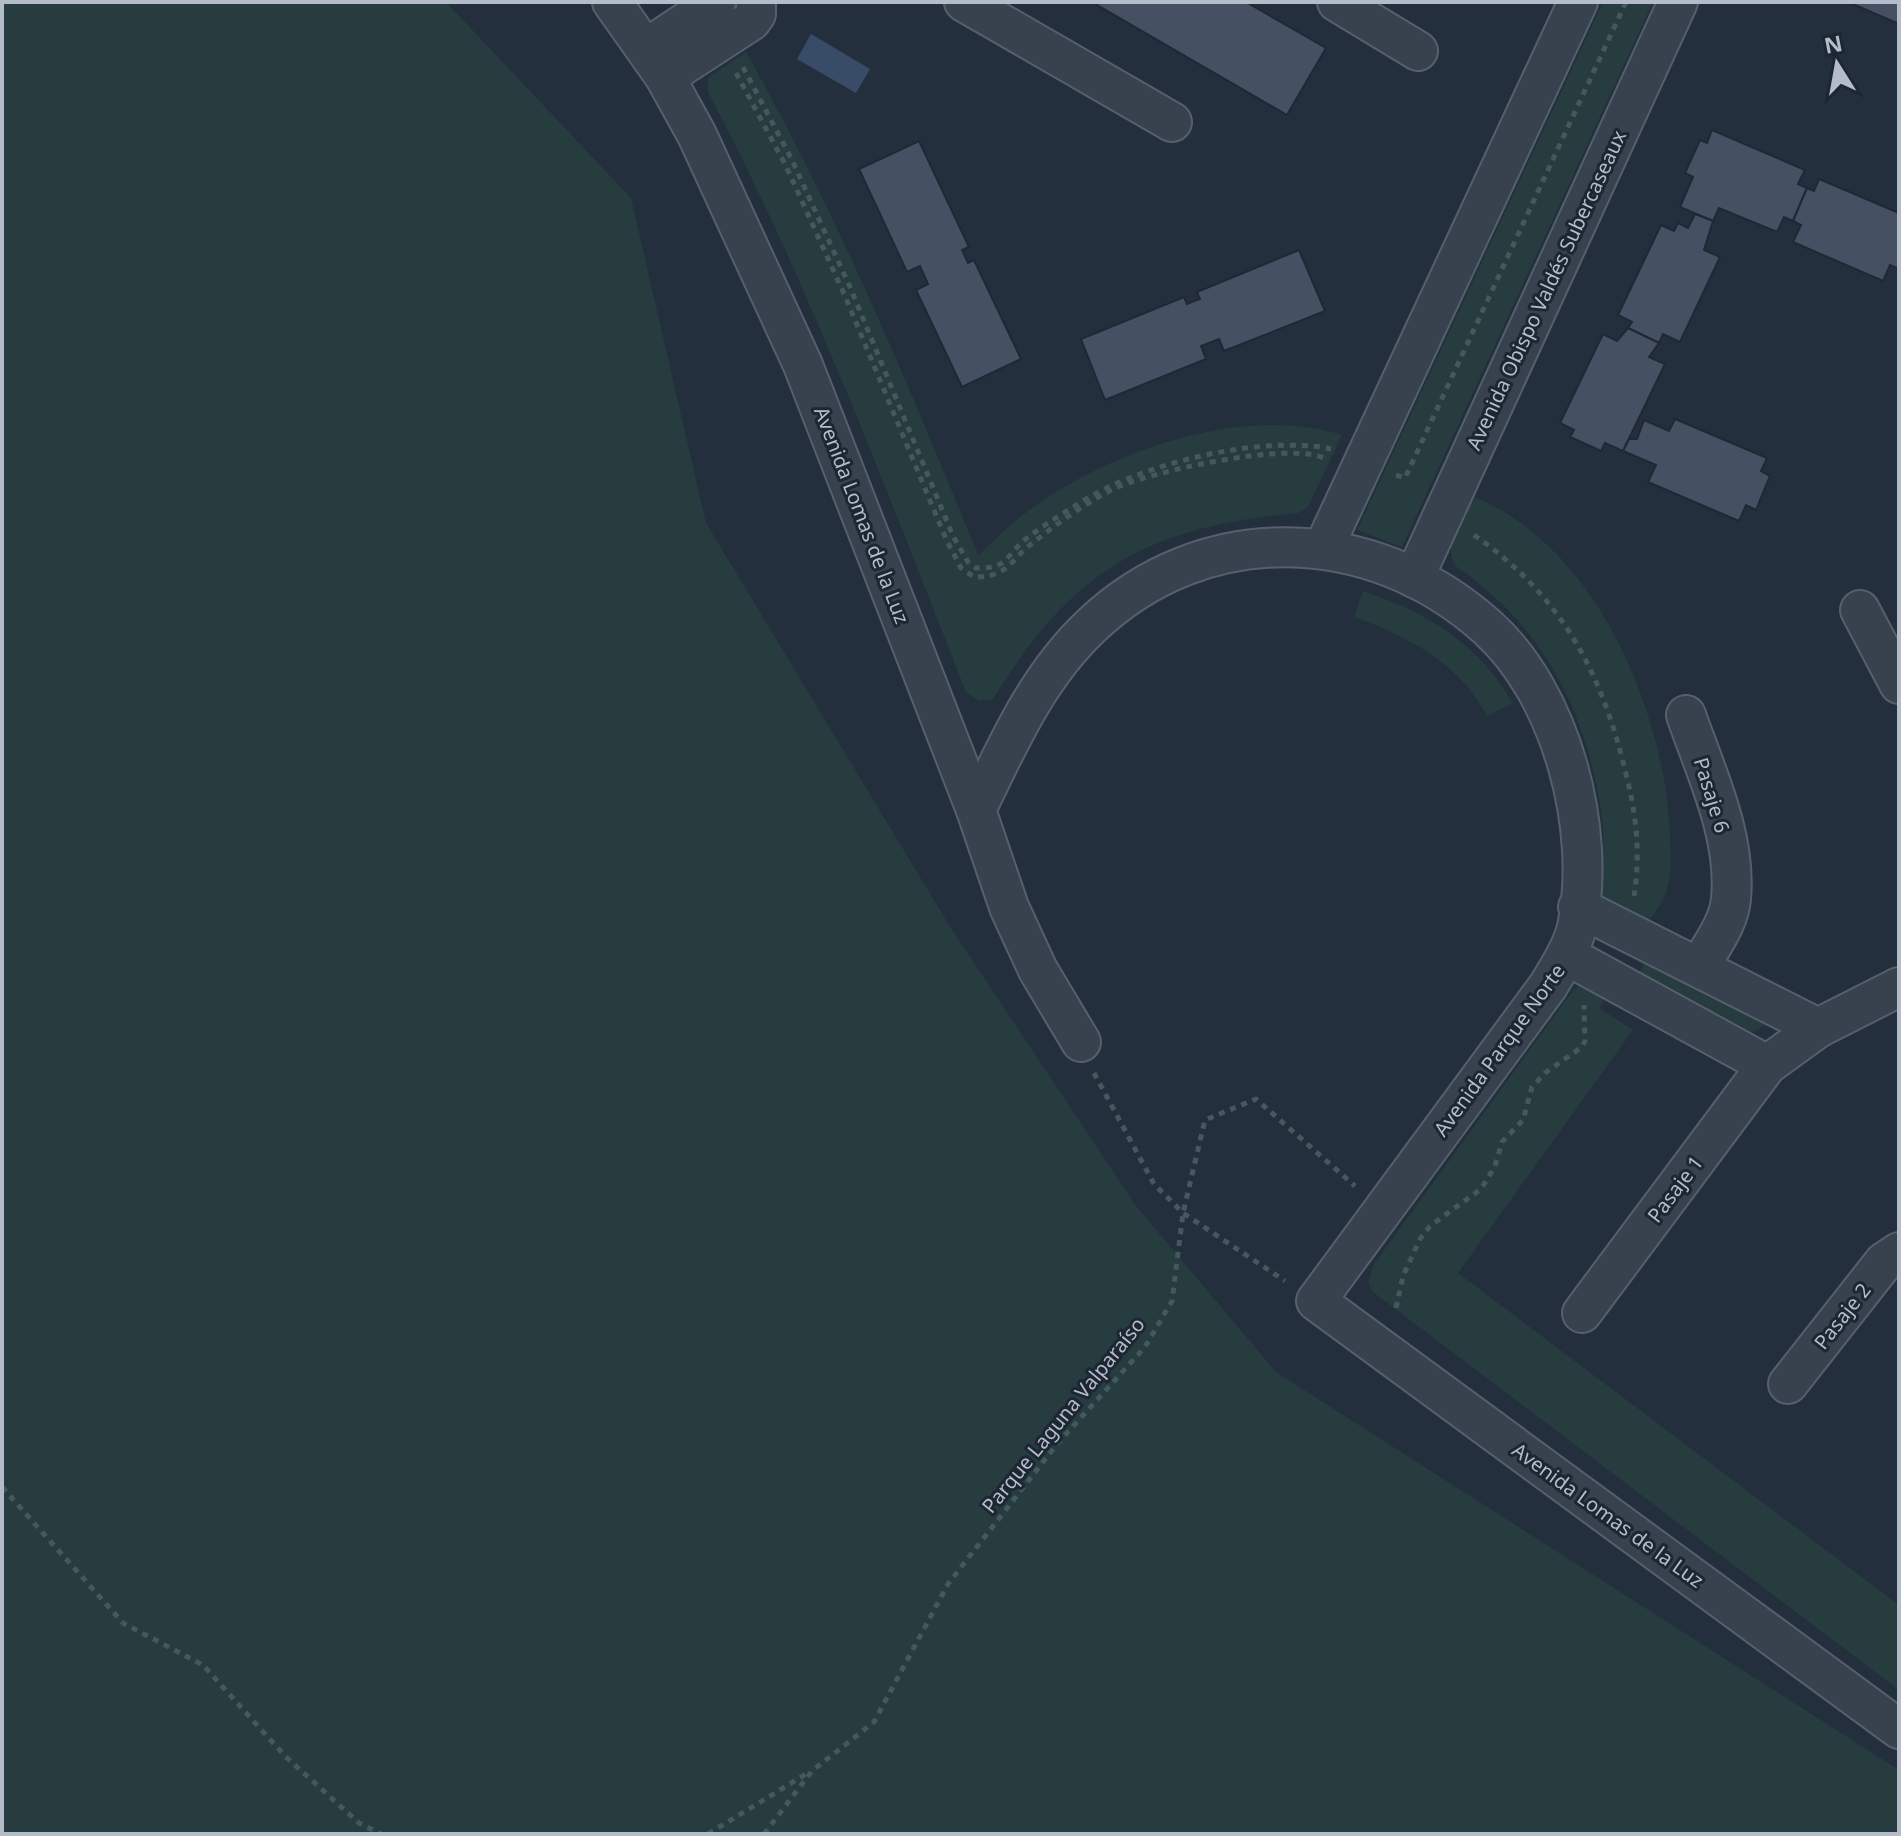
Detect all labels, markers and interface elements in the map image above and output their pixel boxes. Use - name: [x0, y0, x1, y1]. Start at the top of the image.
- north arrow: [1797, 24, 1877, 104]
- text: N: [1821, 27, 1845, 60]
- street label: Avenida Obispo Valdés Subercaseaux: [1460, 125, 1632, 454]
- street label: Avenida Lomas de la Luz: [808, 403, 916, 627]
- street label: Pasaje 6: [1688, 754, 1736, 836]
- street label: Avenida Parque Norte: [1427, 958, 1571, 1142]
- street label: Pasaje 1: [1641, 1150, 1709, 1228]
- street label: Pasaje 2: [1808, 1277, 1876, 1355]
- street label: Parque Laguna Valparaíso: [975, 1311, 1151, 1519]
- street label: Avenida Lomas de la Luz: [1507, 1436, 1709, 1594]

